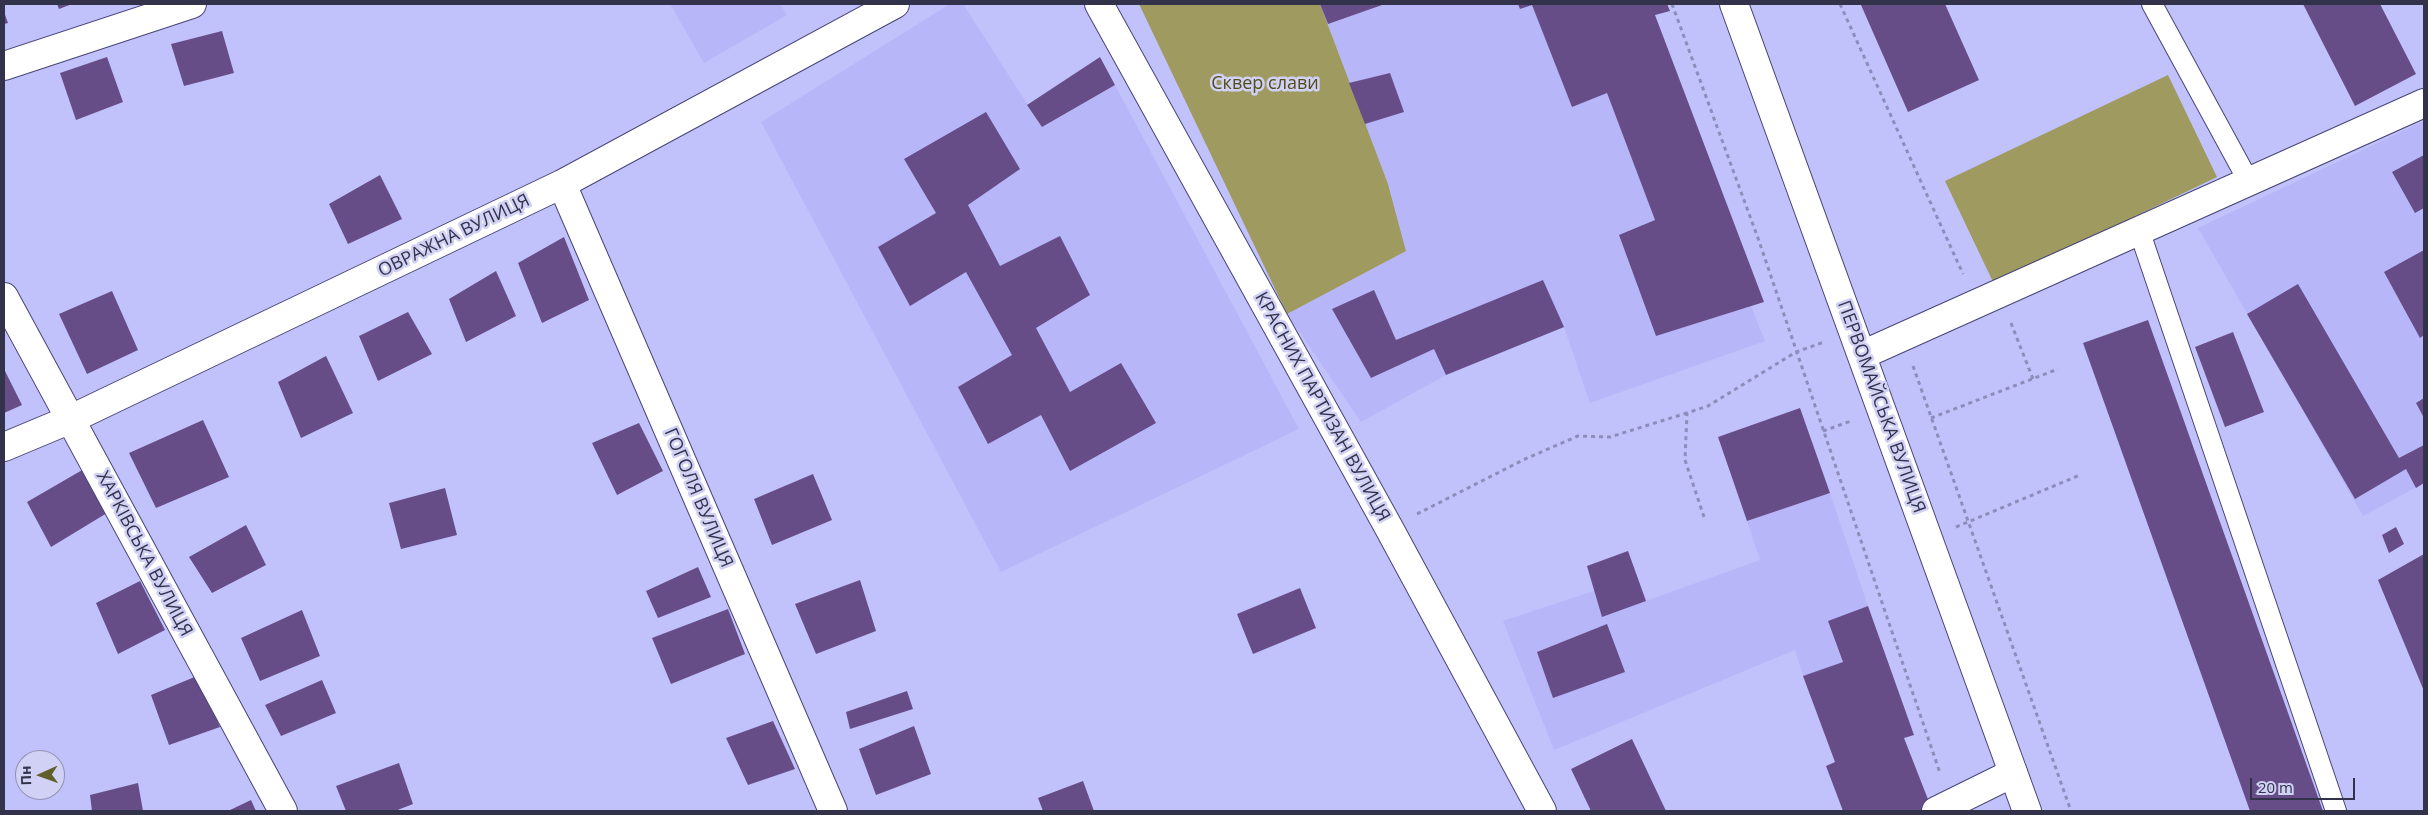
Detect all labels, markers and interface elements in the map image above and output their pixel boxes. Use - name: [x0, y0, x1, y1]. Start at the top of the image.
- park label: Сквер слави: [1211, 73, 1319, 95]
- street label: ОВРАЖНА ВУЛИЦЯ: [375, 190, 533, 282]
- street label: КРАСНИХ ПАРТИЗАН ВУЛИЦЯ: [1250, 288, 1394, 526]
- street label: ПЕРВОМАЙСЬКА ВУЛИЦЯ: [1832, 298, 1930, 516]
- street label: ГОГОЛЯ ВУЛИЦЯ: [659, 425, 737, 571]
- street label: ХАРКІВСЬКА ВУЛИЦЯ: [91, 468, 197, 640]
- north arrow: [15, 750, 65, 800]
- text: Пн: [16, 765, 35, 786]
- scale bar: [2253, 768, 2358, 800]
- text: 20 m: [2258, 777, 2293, 797]

